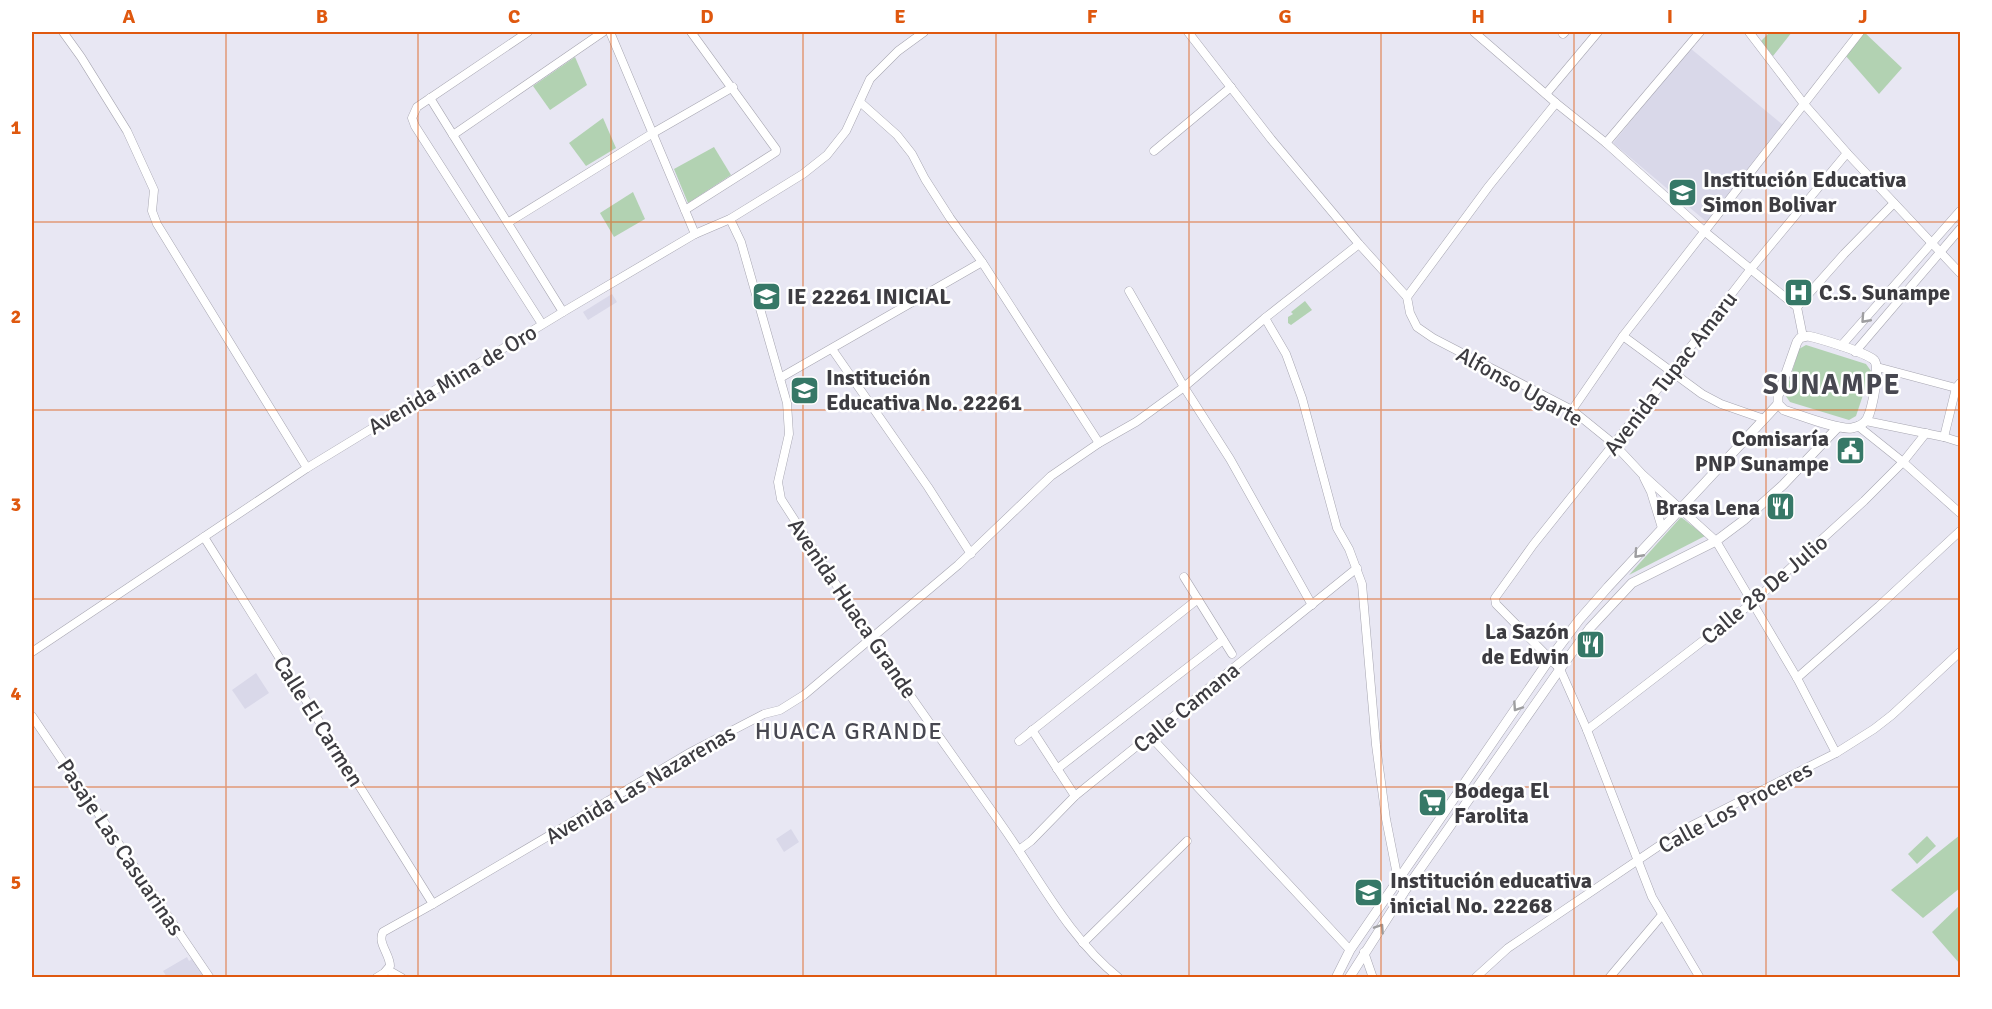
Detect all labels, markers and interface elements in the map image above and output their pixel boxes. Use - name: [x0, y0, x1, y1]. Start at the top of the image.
- text: A: [123, 4, 136, 29]
- text: B: [316, 4, 328, 29]
- text: C: [508, 4, 520, 29]
- text: D: [700, 4, 714, 29]
- text: E: [894, 4, 906, 29]
- text: F: [1087, 4, 1098, 29]
- text: G: [1278, 4, 1292, 29]
- text: H: [1471, 4, 1485, 29]
- text: I: [1667, 4, 1673, 29]
- text: J: [1858, 4, 1868, 29]
- text: 1: [11, 115, 22, 140]
- place label: Institución Educativa Simon Bolivar: [1703, 166, 1907, 218]
- school or university icon: Institución Educativa Simon Bolivar: [1666, 176, 1698, 208]
- hospital icon: C.S. Sunampe: [1782, 276, 1814, 308]
- place label: C.S. Sunampe: [1819, 279, 1950, 306]
- school or university icon: IE 22261 INICIAL: [750, 280, 782, 312]
- place label: IE 22261 INICIAL: [787, 283, 951, 310]
- street label: Avenida Tupac Amaru: [1598, 286, 1743, 461]
- text: 2: [11, 304, 21, 329]
- one-way arrow: [1861, 312, 1872, 323]
- street label: Avenida Mina de Oro: [363, 318, 542, 441]
- street label: Alfonso Ugarte: [1452, 341, 1588, 432]
- place label: Institución Educativa No. 22261: [826, 364, 1022, 416]
- district label: SUNAMPE: [1763, 368, 1901, 402]
- school or university icon: Institución Educativa No. 22261: [789, 374, 821, 406]
- place label: Comisaría PNP Sunampe: [1695, 425, 1829, 477]
- public building icon: Comisaría PNP Sunampe: [1834, 435, 1866, 467]
- restaurant icon: Brasa Lena: [1765, 491, 1797, 523]
- text: 3: [11, 492, 21, 517]
- place label: Brasa Lena: [1655, 494, 1760, 521]
- street label: Avenida Huaca Grande: [782, 513, 923, 704]
- street label: Calle 28 De Julio: [1696, 529, 1833, 650]
- one-way arrow: [1634, 548, 1645, 558]
- place label: La Sazón de Edwin: [1482, 618, 1569, 670]
- restaurant icon: La Sazón de Edwin: [1574, 628, 1606, 660]
- street label: Calle El Carmen: [268, 651, 370, 792]
- street label: Calle Camana: [1128, 656, 1245, 758]
- text: 4: [11, 681, 22, 706]
- one-way arrow: [1513, 700, 1524, 711]
- district label: HUACA GRANDE: [755, 716, 943, 746]
- street label: Avenida Las Nazarenas: [540, 719, 740, 850]
- street label: Pasaje Las Casuarinas: [51, 754, 190, 941]
- street label: Calle Los Proceres: [1654, 756, 1817, 859]
- place label: Bodega El Farolita: [1454, 777, 1549, 829]
- supermarket icon: Bodega El Farolita: [1417, 787, 1449, 819]
- place label: Institución educativa inicial No. 22268: [1390, 867, 1592, 919]
- text: 5: [11, 870, 21, 895]
- school or university icon: Institución educativa inicial No. 22268: [1353, 877, 1385, 909]
- one-way arrow: [1373, 924, 1384, 935]

